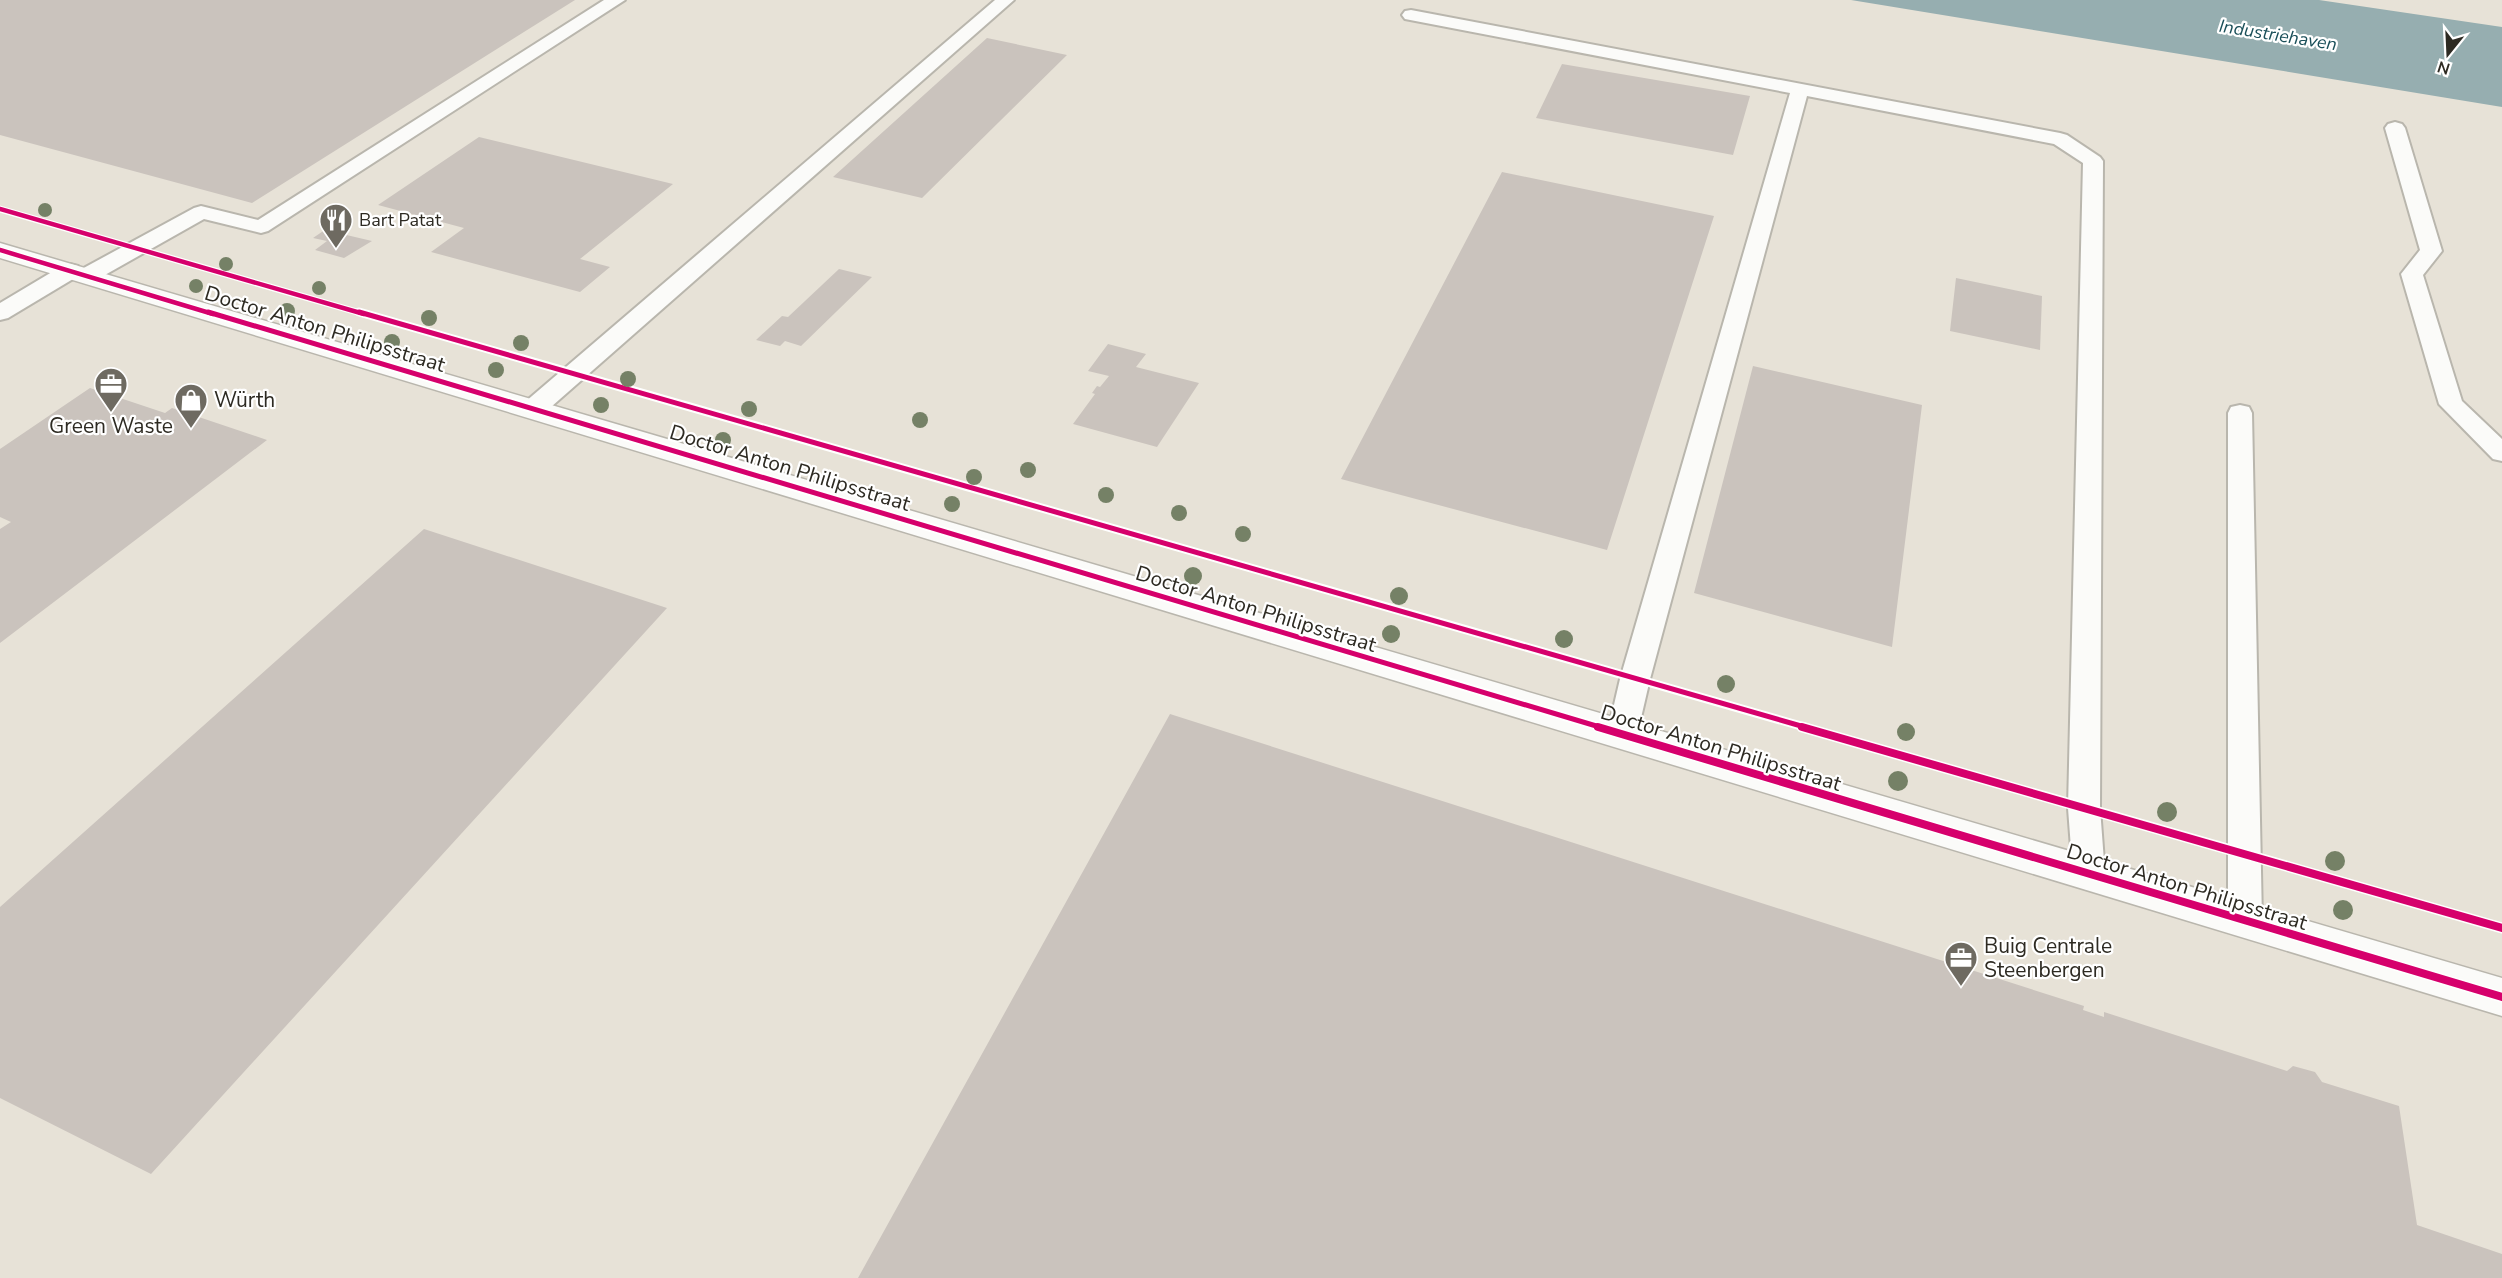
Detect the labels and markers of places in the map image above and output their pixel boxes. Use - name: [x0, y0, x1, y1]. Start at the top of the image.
- restaurant icon: Bart Patat: [318, 202, 354, 249]
- place label: Bart Patat: [359, 208, 442, 232]
- office icon: Green Waste: [93, 366, 129, 413]
- shop icon: Würth: [173, 382, 209, 429]
- place label: Würth: [214, 386, 275, 414]
- place label: Green Waste: [49, 412, 173, 440]
- place label: Buig Centrale Steenbergen: [1984, 932, 2112, 984]
- office icon: Buig Centrale Steenbergen: [1943, 940, 1979, 987]

